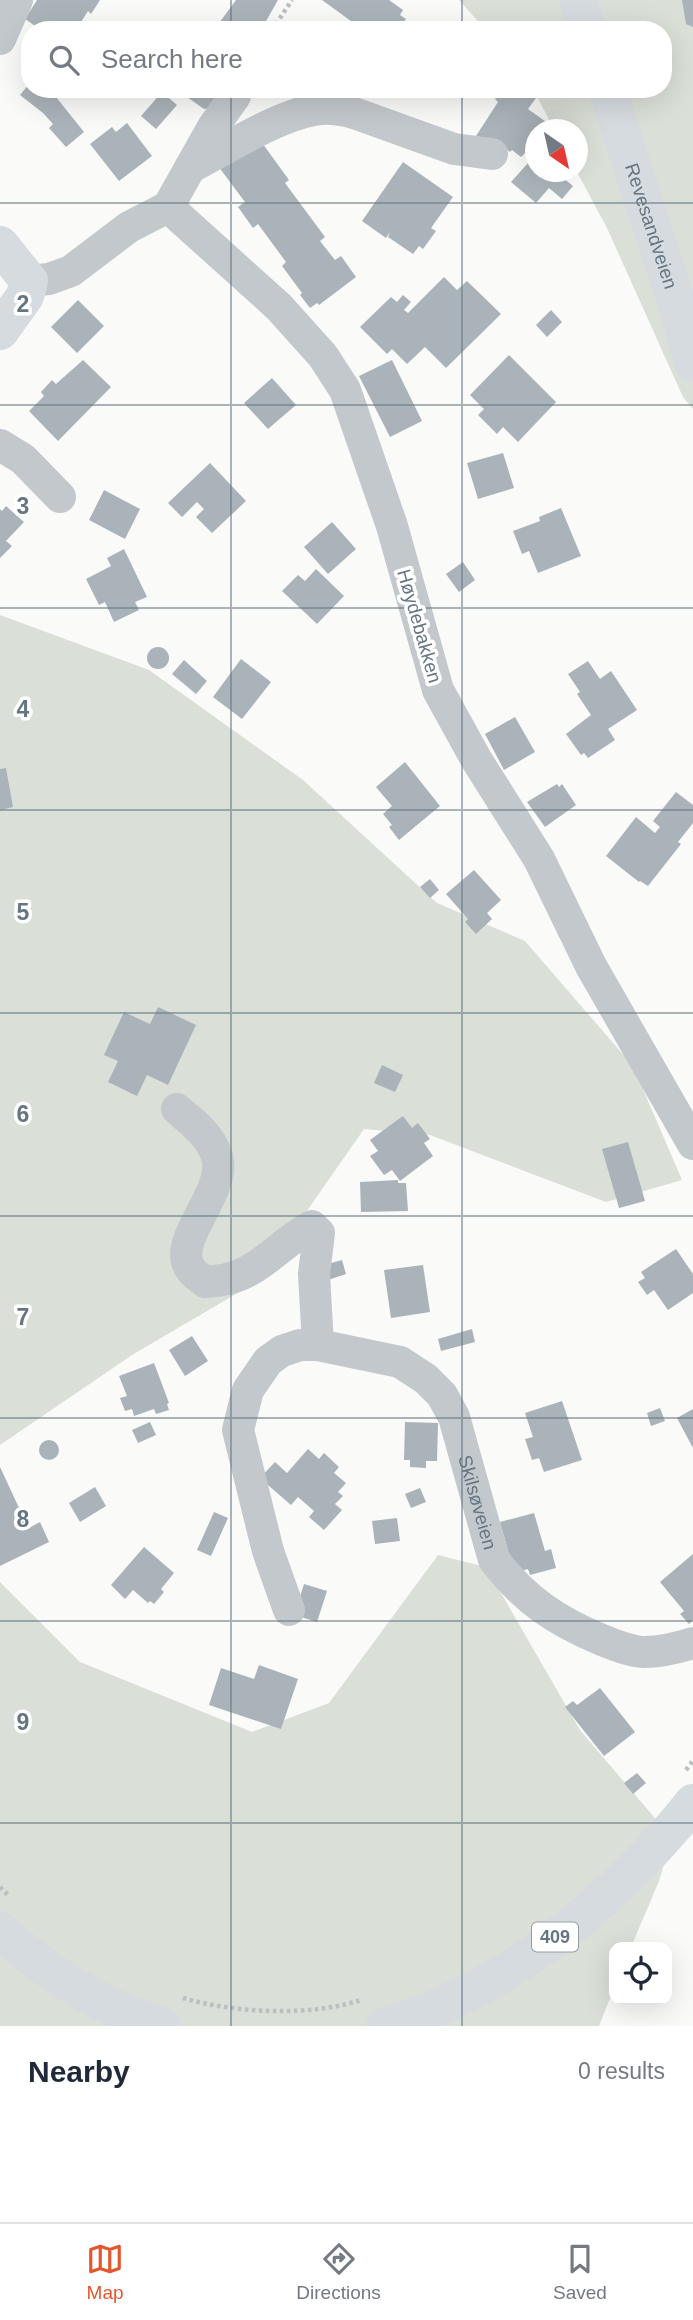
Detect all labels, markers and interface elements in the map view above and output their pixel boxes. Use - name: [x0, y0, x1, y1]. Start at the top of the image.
- search box: [21, 21, 672, 98]
- icon: search: [45, 41, 83, 79]
- text: Search here: [101, 44, 243, 74]
- north arrow: [525, 119, 588, 182]
- street label: Revesandveien: [621, 161, 681, 292]
- text: 2: [17, 291, 29, 317]
- text: 3: [17, 493, 29, 519]
- street label: Høydebakken: [393, 567, 446, 685]
- text: 4: [17, 696, 30, 722]
- text: 5: [17, 899, 30, 925]
- text: 6: [17, 1101, 29, 1127]
- text: 7: [17, 1304, 29, 1330]
- street label: Skilsøveien: [454, 1453, 501, 1552]
- text: 8: [17, 1506, 30, 1532]
- text: 9: [17, 1709, 29, 1735]
- road number: 409: [532, 1923, 578, 1952]
- map controls: [609, 1942, 672, 2005]
- button: locate: [609, 1942, 672, 2005]
- text: Nearby: [28, 2055, 130, 2088]
- text: 0 results: [578, 2058, 665, 2084]
- tab: Map: [86, 2240, 124, 2304]
- tab: Directions: [296, 2240, 381, 2304]
- tab: Saved: [553, 2240, 607, 2304]

